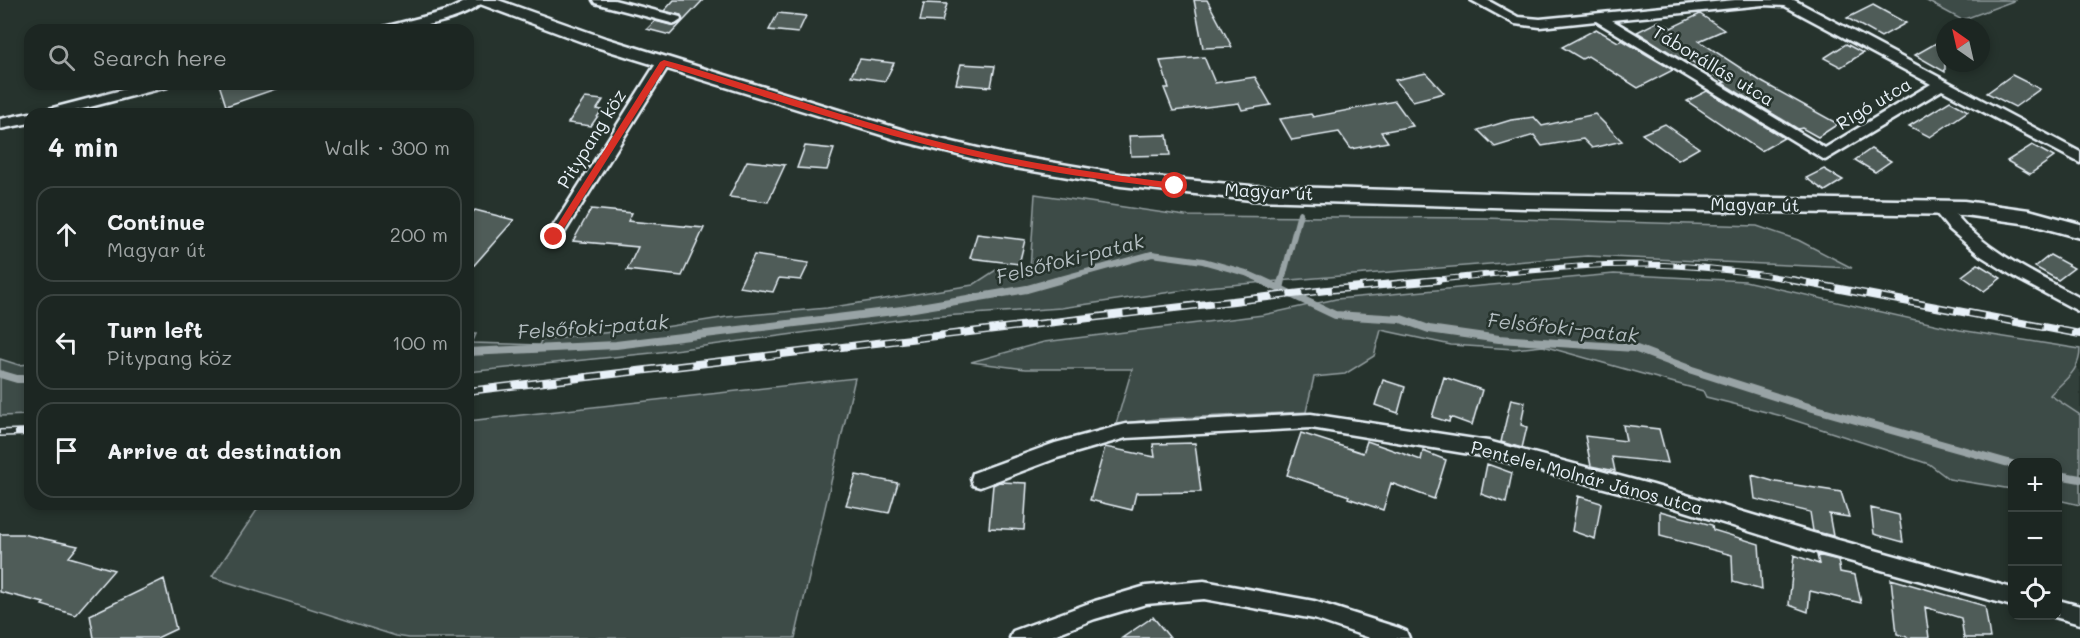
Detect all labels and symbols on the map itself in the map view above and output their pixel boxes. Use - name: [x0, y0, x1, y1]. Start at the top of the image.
- north arrow: [1936, 18, 1990, 72]
- street label: Táborállás utca: [1648, 19, 1779, 111]
- street label: Rigó utca: [1832, 71, 1915, 135]
- street label: Pitypang köz: [551, 84, 631, 193]
- route start: [1161, 172, 1187, 198]
- street label: Magyar út: [1224, 177, 1314, 205]
- street label: Magyar út: [1710, 191, 1800, 217]
- route end: [540, 223, 566, 249]
- water label: Felsőfoki-patak: [993, 227, 1147, 289]
- water label: Felsőfoki-patak: [1486, 306, 1640, 348]
- water label: Felsőfoki-patak: [516, 308, 670, 344]
- street label: Pentelei Molnár János utca: [1469, 434, 1706, 520]

